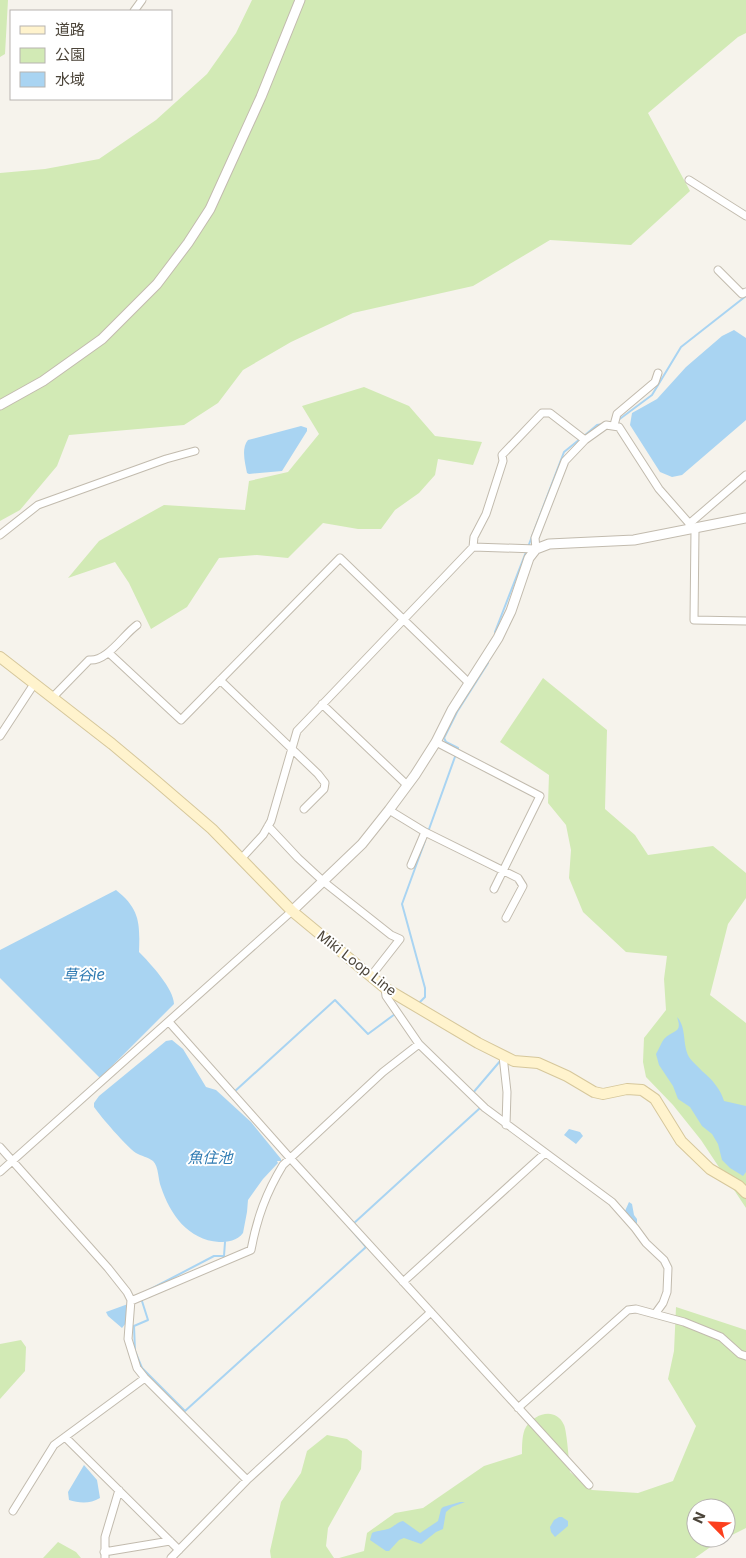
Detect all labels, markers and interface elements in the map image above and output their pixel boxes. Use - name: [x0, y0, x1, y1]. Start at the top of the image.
- legend: [10, 10, 172, 100]
- text: 道路: [55, 20, 85, 39]
- text: 公園: [55, 45, 85, 64]
- text: 水域: [55, 70, 85, 89]
- street label: Miki Loop Line: [314, 926, 400, 999]
- water label: 草谷ie: [63, 965, 105, 984]
- water label: 魚住池: [187, 1148, 234, 1167]
- north arrow: [686, 1498, 736, 1548]
- text: N: [689, 1509, 709, 1526]

